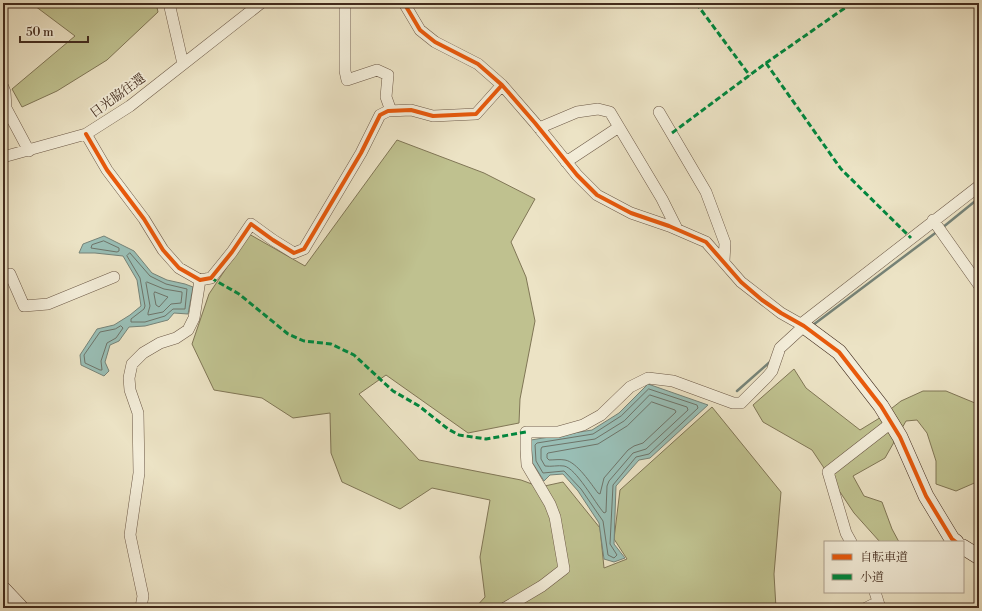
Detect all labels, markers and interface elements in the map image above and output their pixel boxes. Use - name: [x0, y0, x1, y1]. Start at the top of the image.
- scale bar: [20, 18, 88, 44]
- text: 50 m: [26, 25, 54, 40]
- street label: 日光脇往還: [87, 70, 149, 121]
- legend: [824, 541, 964, 593]
- text: 自転車道: [860, 550, 908, 565]
- text: 小道: [860, 570, 884, 585]

